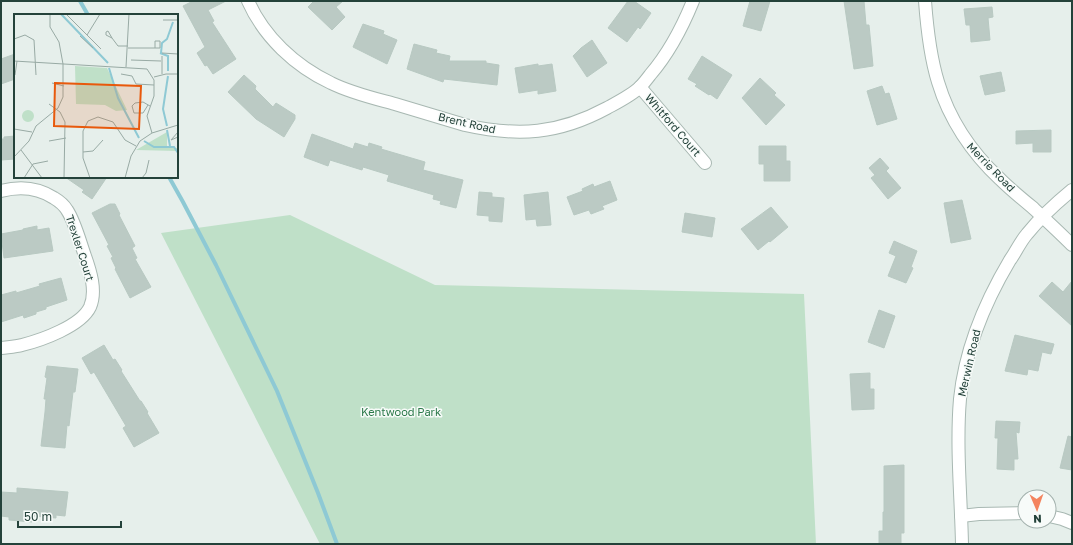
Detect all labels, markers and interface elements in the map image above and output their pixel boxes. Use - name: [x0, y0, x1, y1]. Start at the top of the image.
- inset map: [14, 14, 178, 178]
- street label: Whitford Court: [643, 91, 704, 159]
- street label: Brent Road: [437, 110, 497, 135]
- street label: Merrie Road: [965, 139, 1018, 194]
- street label: Trexler Court: [64, 213, 97, 283]
- street label: Merwin Road: [954, 328, 983, 398]
- park label: Kentwood Park: [361, 405, 441, 418]
- north arrow: [1017, 489, 1057, 529]
- scale bar: [18, 503, 121, 529]
- text: 50 m: [24, 509, 52, 524]
- text: N: [1033, 513, 1042, 526]

